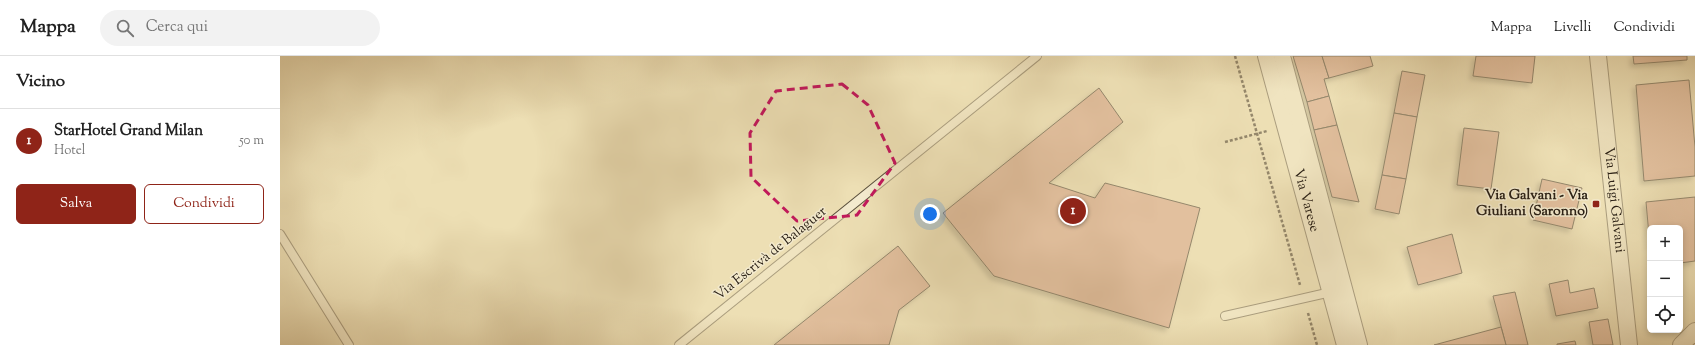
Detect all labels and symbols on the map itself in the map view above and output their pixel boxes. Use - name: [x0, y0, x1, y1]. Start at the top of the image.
- street label: Via Luigi Galvani: [1598, 146, 1629, 254]
- street label: Via Varese: [1287, 167, 1324, 234]
- place label: Via Galvani - Via Giuliani (Saronno): [1476, 186, 1589, 222]
- pin: 1: [1060, 196, 1086, 226]
- marker: Via Galvani - Via Giuliani (Saronno): [1591, 199, 1601, 209]
- street label: Via Escrivà de Balaguer: [711, 202, 832, 306]
- your location: [920, 204, 940, 224]

